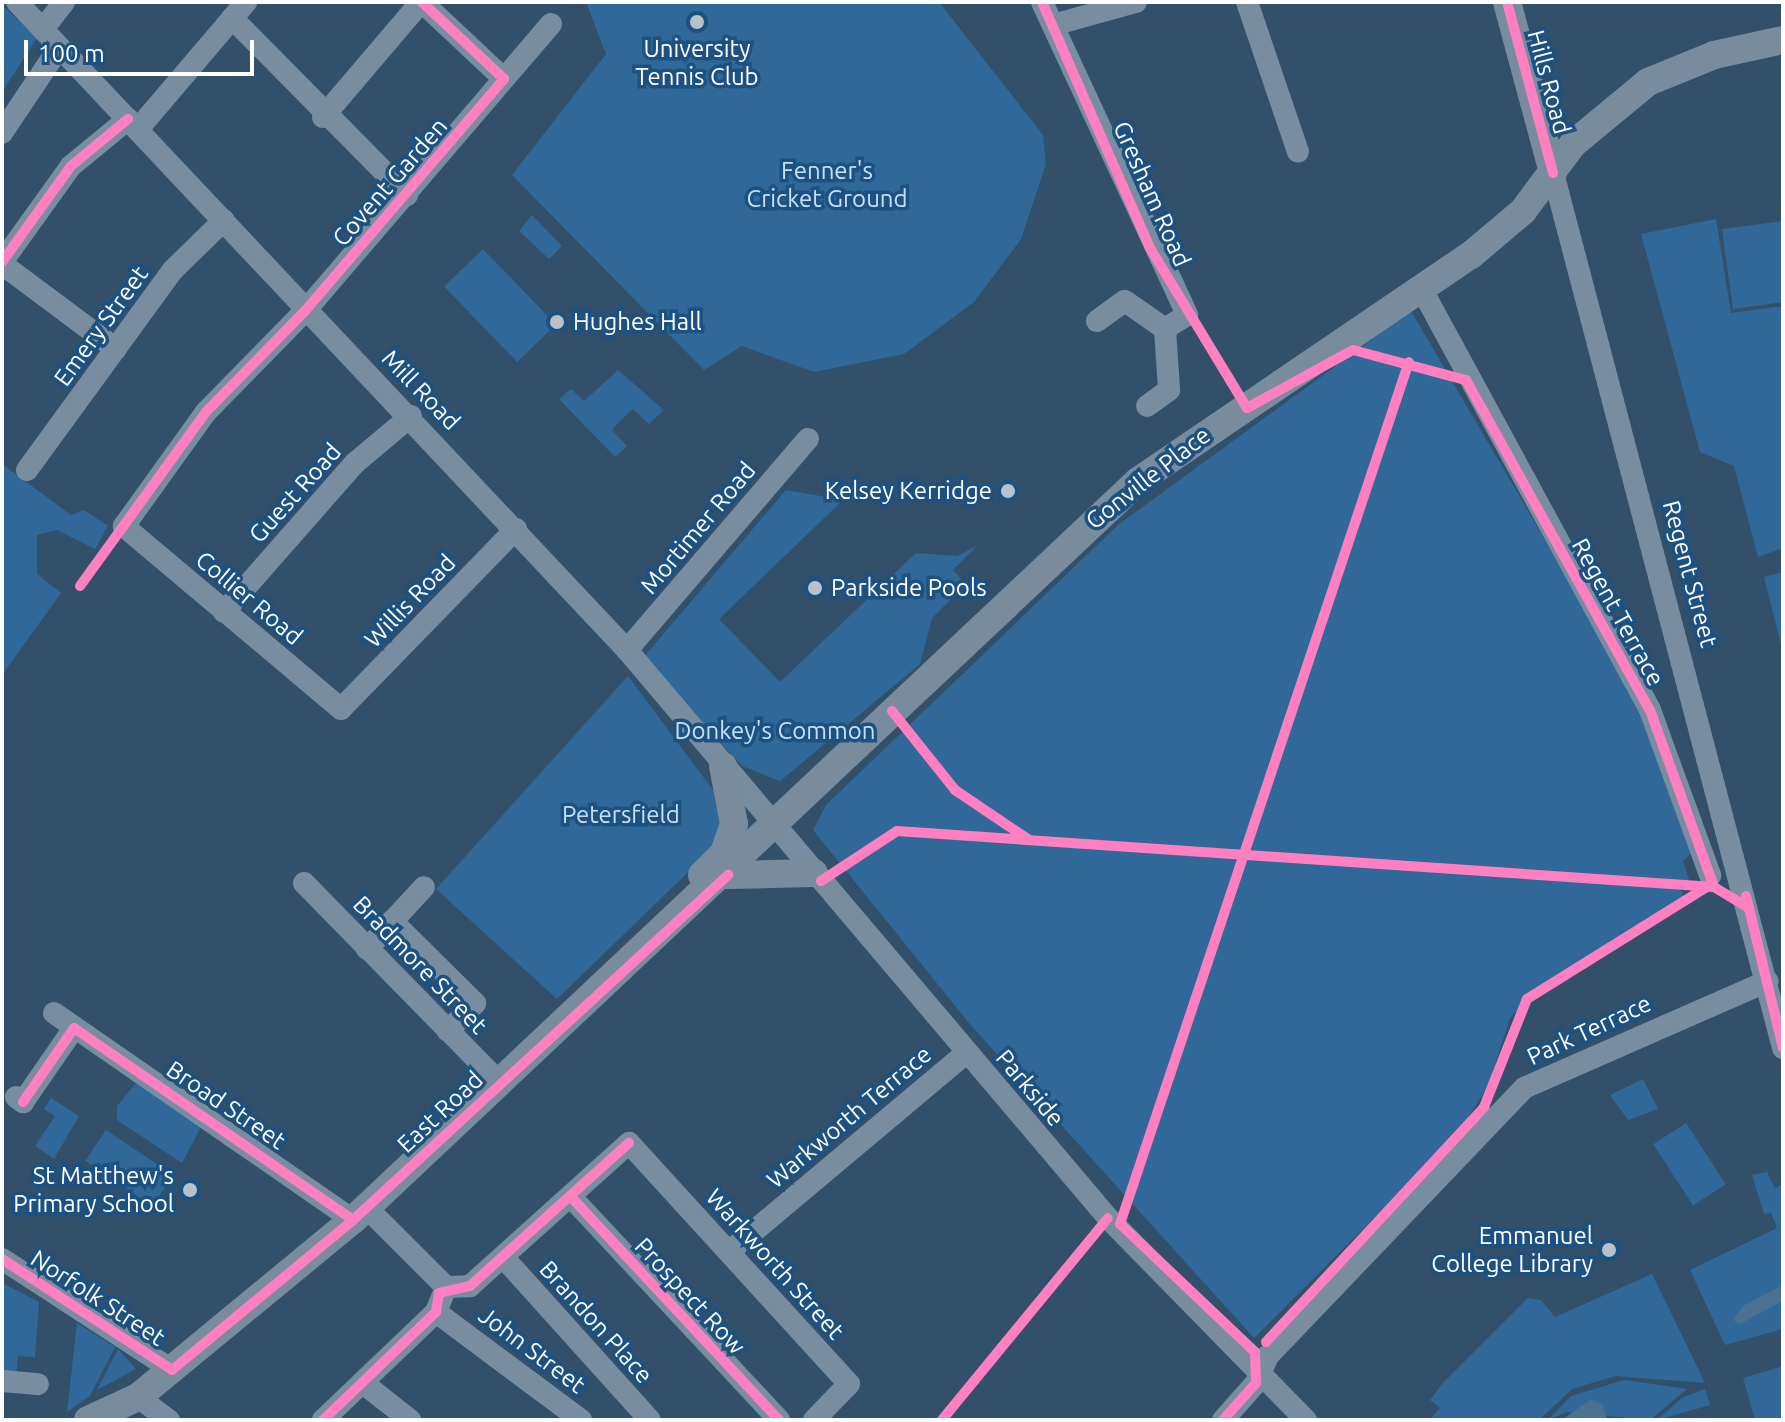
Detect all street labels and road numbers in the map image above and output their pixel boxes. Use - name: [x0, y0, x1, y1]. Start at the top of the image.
- street label: Hills Road: [1521, 27, 1577, 137]
- street label: Covent Garden: [326, 112, 454, 252]
- street label: Gresham Road: [1107, 117, 1197, 271]
- street label: Emery Street: [48, 260, 154, 392]
- street label: Mill Road: [376, 344, 466, 436]
- street label: Gonville Place: [1080, 421, 1216, 535]
- street label: Guest Road: [243, 437, 347, 549]
- street label: Mortimer Road: [635, 456, 761, 600]
- street label: Regent Street: [1657, 497, 1723, 651]
- street label: Regent Terrace: [1566, 533, 1670, 691]
- street label: Collier Road: [190, 545, 308, 651]
- street label: Willis Road: [359, 549, 461, 653]
- street label: Bradmore Street: [347, 890, 493, 1040]
- street label: Park Terrace: [1522, 989, 1656, 1071]
- street label: Warkworth Terrace: [761, 1040, 937, 1194]
- street label: Parkside: [990, 1044, 1070, 1132]
- street label: Broad Street: [161, 1055, 291, 1155]
- street label: East Road: [391, 1065, 489, 1159]
- street label: Warkworth Street: [700, 1183, 850, 1345]
- street label: Prospect Row: [629, 1232, 751, 1360]
- street label: Norfolk Street: [25, 1244, 171, 1352]
- street label: Brandon Place: [533, 1255, 659, 1389]
- street label: John Street: [473, 1301, 591, 1399]

